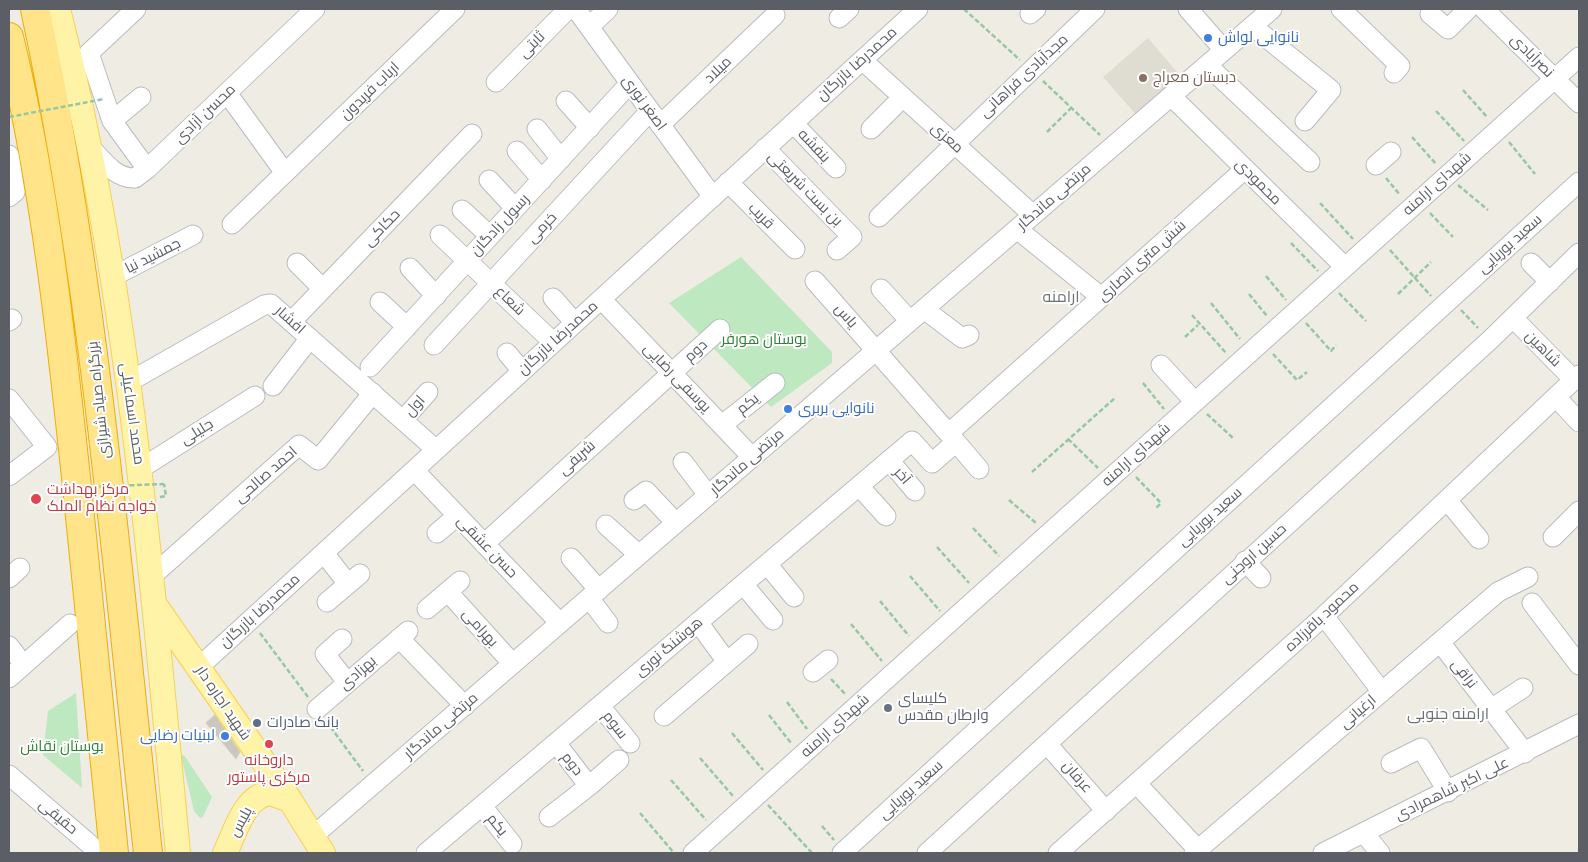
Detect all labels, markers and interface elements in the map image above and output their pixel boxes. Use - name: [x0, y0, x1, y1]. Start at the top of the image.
- street label: محمدرضا بازرگان: [813, 23, 901, 105]
- street label: ثابتی: [515, 28, 549, 62]
- place label: نانوایی لواش: [1218, 29, 1299, 47]
- street label: مجدآبادی فراهانی: [976, 30, 1072, 122]
- street label: نصرآبادی: [1507, 31, 1557, 81]
- marker: نانوایی لواش: [1202, 32, 1214, 44]
- street label: میلاد: [700, 53, 736, 87]
- street label: ارباب فریدون: [337, 58, 403, 124]
- place label: دبستان معراج: [1153, 69, 1236, 87]
- street label: اصغر نوری: [618, 72, 670, 134]
- marker: دبستان معراج: [1137, 72, 1149, 84]
- street label: محسن آزادی: [171, 80, 239, 148]
- street label: معزی: [927, 119, 967, 157]
- street label: بنفشه: [794, 125, 834, 167]
- street label: بن بست شریعتی: [764, 148, 846, 230]
- street label: شهدای ارامنه: [1399, 149, 1475, 219]
- street label: محمودی: [1231, 155, 1285, 209]
- street label: مرتضی ماندگار: [1013, 160, 1095, 234]
- street label: رسول زادگان: [467, 190, 533, 260]
- street label: قریب: [744, 199, 778, 233]
- street label: حکاکی: [360, 205, 404, 251]
- street label: خرمی: [523, 209, 561, 247]
- street label: سعید بوریایی: [1474, 210, 1546, 278]
- street label: شش متری انصاری: [1094, 217, 1190, 305]
- street label: جمشید نیا: [122, 234, 184, 278]
- street label: شعاع: [491, 282, 529, 320]
- district label: ارامنه: [1042, 287, 1080, 307]
- street label: محمدرضا بازرگان: [514, 297, 602, 379]
- street label: یاس: [830, 300, 862, 332]
- street label: افشار: [271, 302, 309, 338]
- street label: شاهین: [1521, 327, 1565, 371]
- park label: بوستان هورفر: [721, 331, 807, 349]
- street label: دوم: [681, 336, 711, 366]
- street label: بزرگراه صیاد شیرازی: [84, 340, 114, 460]
- street label: یوسفی رضایی: [639, 340, 715, 416]
- street label: محمد اسماعیلی: [116, 362, 148, 466]
- street label: یکم: [733, 390, 763, 418]
- street label: اول: [401, 392, 429, 420]
- place label: نانوایی بربری: [798, 400, 874, 418]
- marker: نانوایی بربری: [782, 403, 794, 415]
- street label: جلیلی: [177, 415, 217, 449]
- street label: شهدای ارامنه: [1098, 420, 1174, 490]
- street label: مرتضی ماندگار: [706, 425, 788, 499]
- street label: شریفی: [555, 437, 599, 479]
- street label: احمد صالحی: [231, 443, 301, 507]
- street label: آخر: [890, 464, 914, 488]
- place label: مرکز بهداشت خواجه نظام الملک: [47, 481, 156, 516]
- street label: سعید بوریایی: [1174, 483, 1246, 551]
- marker: مرکز بهداشت خواجه نظام الملک: [29, 492, 43, 506]
- street label: حسن عشقی: [453, 512, 521, 582]
- street label: حسین اروجنی: [1218, 520, 1290, 588]
- street label: محمدرضا بازرگان: [216, 570, 304, 652]
- street label: محمود باقرزاده: [1281, 578, 1363, 656]
- street label: بهرامی: [458, 605, 502, 651]
- street label: هوشنگ نوری: [631, 613, 707, 681]
- street label: بهزادی: [336, 652, 380, 694]
- street label: نراقی: [1447, 656, 1481, 692]
- street label: شهید اجاره دار: [191, 662, 255, 744]
- street label: مرتضی ماندگار: [400, 689, 482, 763]
- place label: کلیسای وارطان مقدس: [898, 690, 989, 725]
- street label: شهدای ارامنه: [797, 691, 873, 761]
- street label: ارغیانی: [1336, 691, 1380, 733]
- marker: کلیسای وارطان مقدس: [882, 702, 894, 714]
- district label: ارامنه جنوبی: [1407, 704, 1489, 724]
- street label: سوم: [599, 707, 631, 743]
- place label: بانک صادرات: [267, 714, 339, 732]
- marker: بانک صادرات: [251, 717, 263, 729]
- place label: لبنیات رضایی: [140, 727, 215, 745]
- marker: لبنیات رضایی: [219, 730, 231, 742]
- park label: بوستان نقاش: [20, 738, 104, 756]
- marker: داروخانه مرکزی پاستور: [263, 738, 275, 750]
- street label: دوم: [557, 749, 587, 779]
- place label: داروخانه مرکزی پاستور: [228, 752, 310, 787]
- street label: علی اکبر شاهمرادی: [1392, 754, 1512, 824]
- street label: سعید بوریایی: [875, 756, 947, 824]
- street label: عرفان: [1058, 757, 1096, 797]
- street label: حقیقی: [35, 796, 81, 838]
- street label: پلیس: [226, 804, 256, 840]
- street label: یکم: [483, 810, 511, 840]

